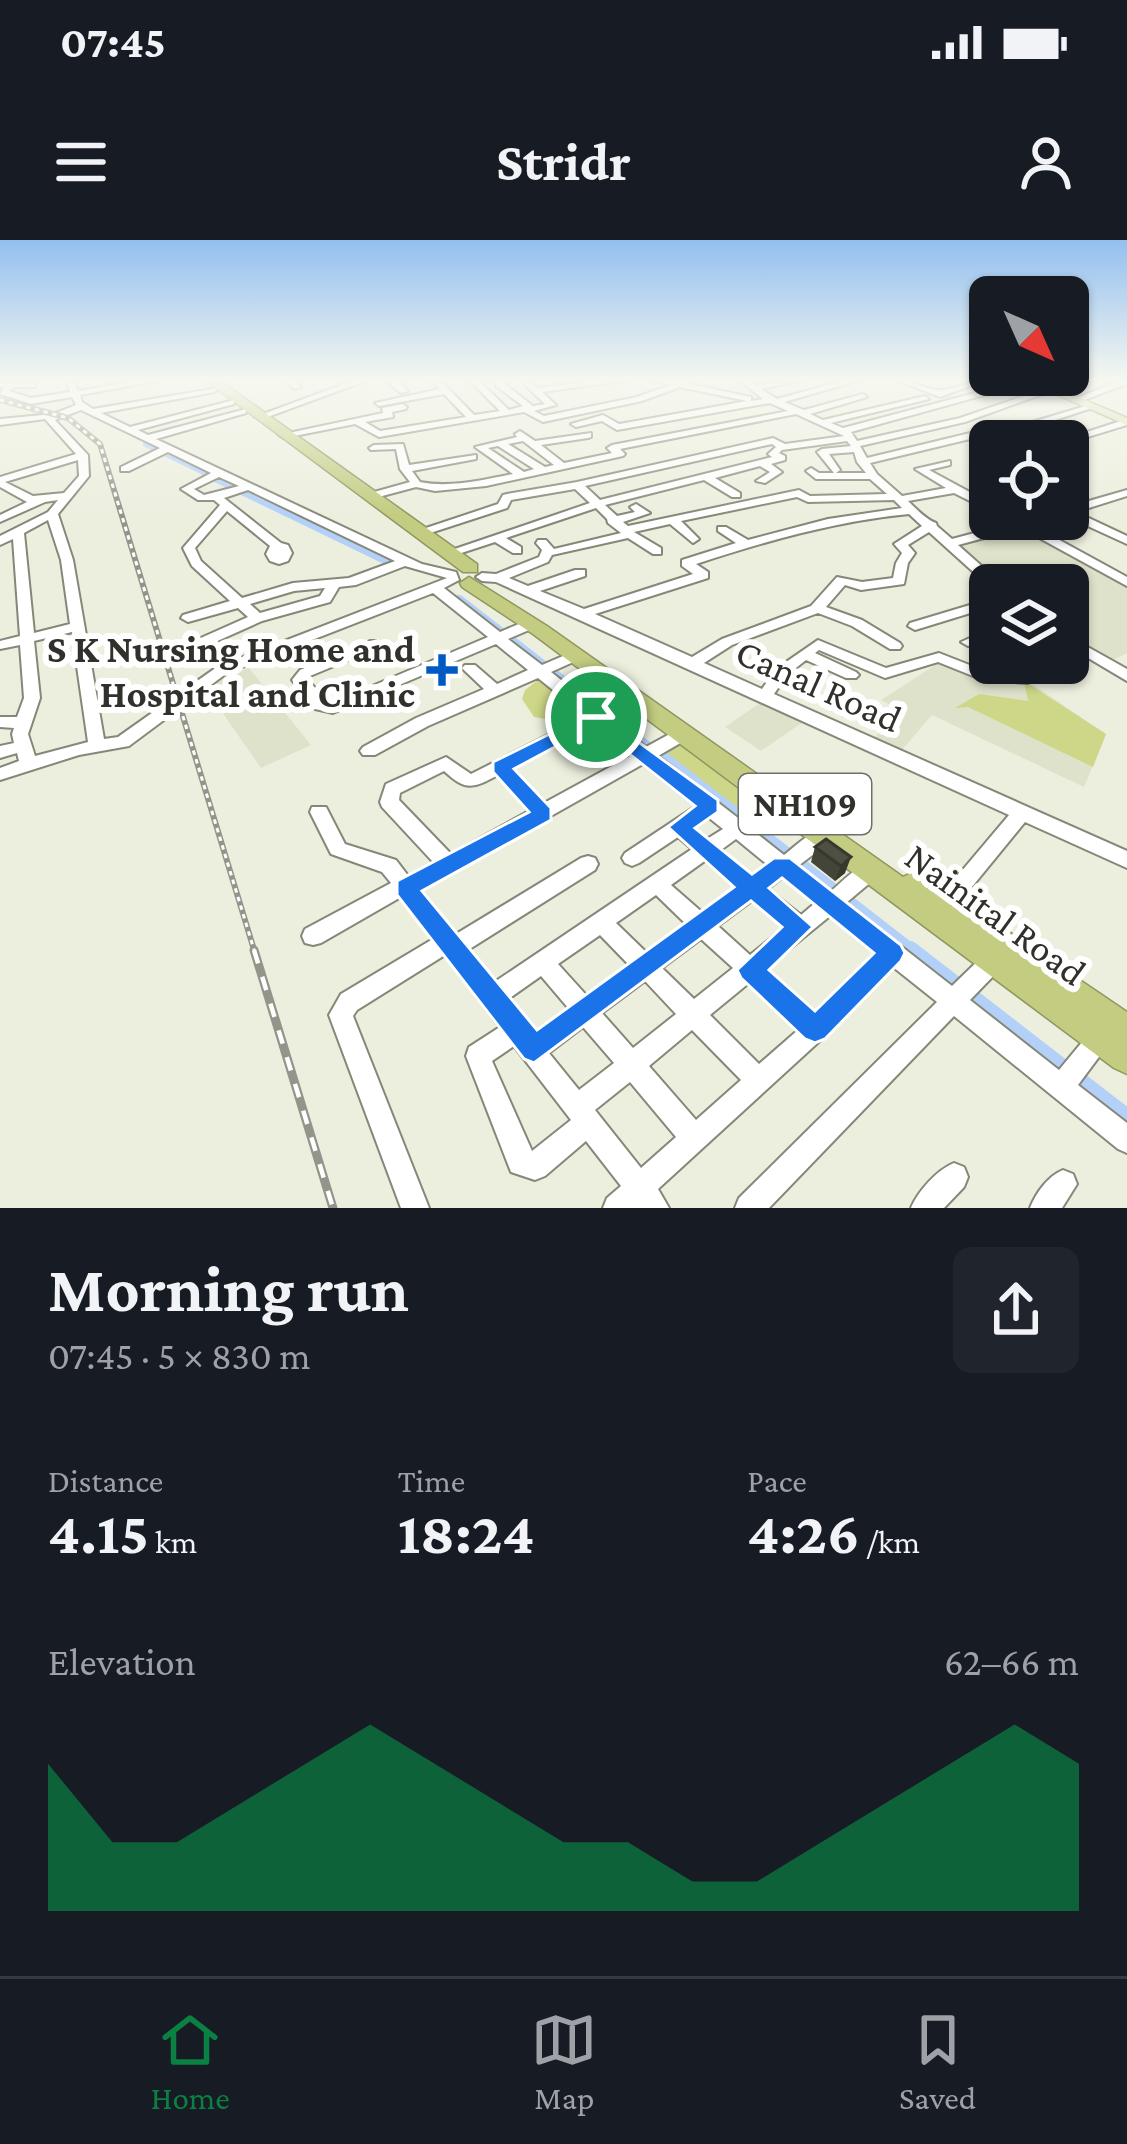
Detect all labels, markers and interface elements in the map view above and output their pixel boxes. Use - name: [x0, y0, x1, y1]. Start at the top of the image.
- text: 07:45: [60, 17, 166, 67]
- icon: menu: [48, 129, 114, 195]
- icon: person: [1013, 129, 1079, 195]
- text: Stridr: [496, 132, 631, 192]
- north arrow: [969, 276, 1089, 396]
- map controls: [969, 276, 1089, 684]
- button: locate: [969, 420, 1089, 540]
- button: layers: [969, 564, 1089, 684]
- place label: S K Nursing Home and Hospital and Clinic: [47, 627, 415, 715]
- street label: Canal Road: [730, 629, 908, 741]
- marker: S K Nursing Home and Hospital and Clinic: [426, 654, 458, 686]
- pin: [545, 666, 647, 768]
- icon: arrive: [563, 684, 629, 750]
- road number: NH109: [739, 774, 871, 834]
- street label: Nainital Road: [898, 834, 1094, 994]
- button: share: [953, 1247, 1079, 1373]
- text: Morning run: [48, 1252, 409, 1325]
- text: 07:45 · 5 × 830 m: [48, 1334, 311, 1377]
- text: Distance: [48, 1462, 163, 1499]
- text: Time: [398, 1462, 465, 1499]
- text: Pace: [747, 1462, 807, 1499]
- text: 4.15: [48, 1499, 149, 1566]
- text: 18:24: [398, 1499, 535, 1566]
- text: 4:26: [747, 1499, 860, 1566]
- text: km: [149, 1523, 197, 1560]
- text: /km: [860, 1523, 920, 1560]
- text: Elevation: [48, 1640, 196, 1683]
- text: 62–66 m: [944, 1640, 1079, 1683]
- tab: Home: [151, 2007, 230, 2116]
- tab: Map: [531, 2007, 597, 2116]
- tab: Saved: [899, 2007, 976, 2116]

